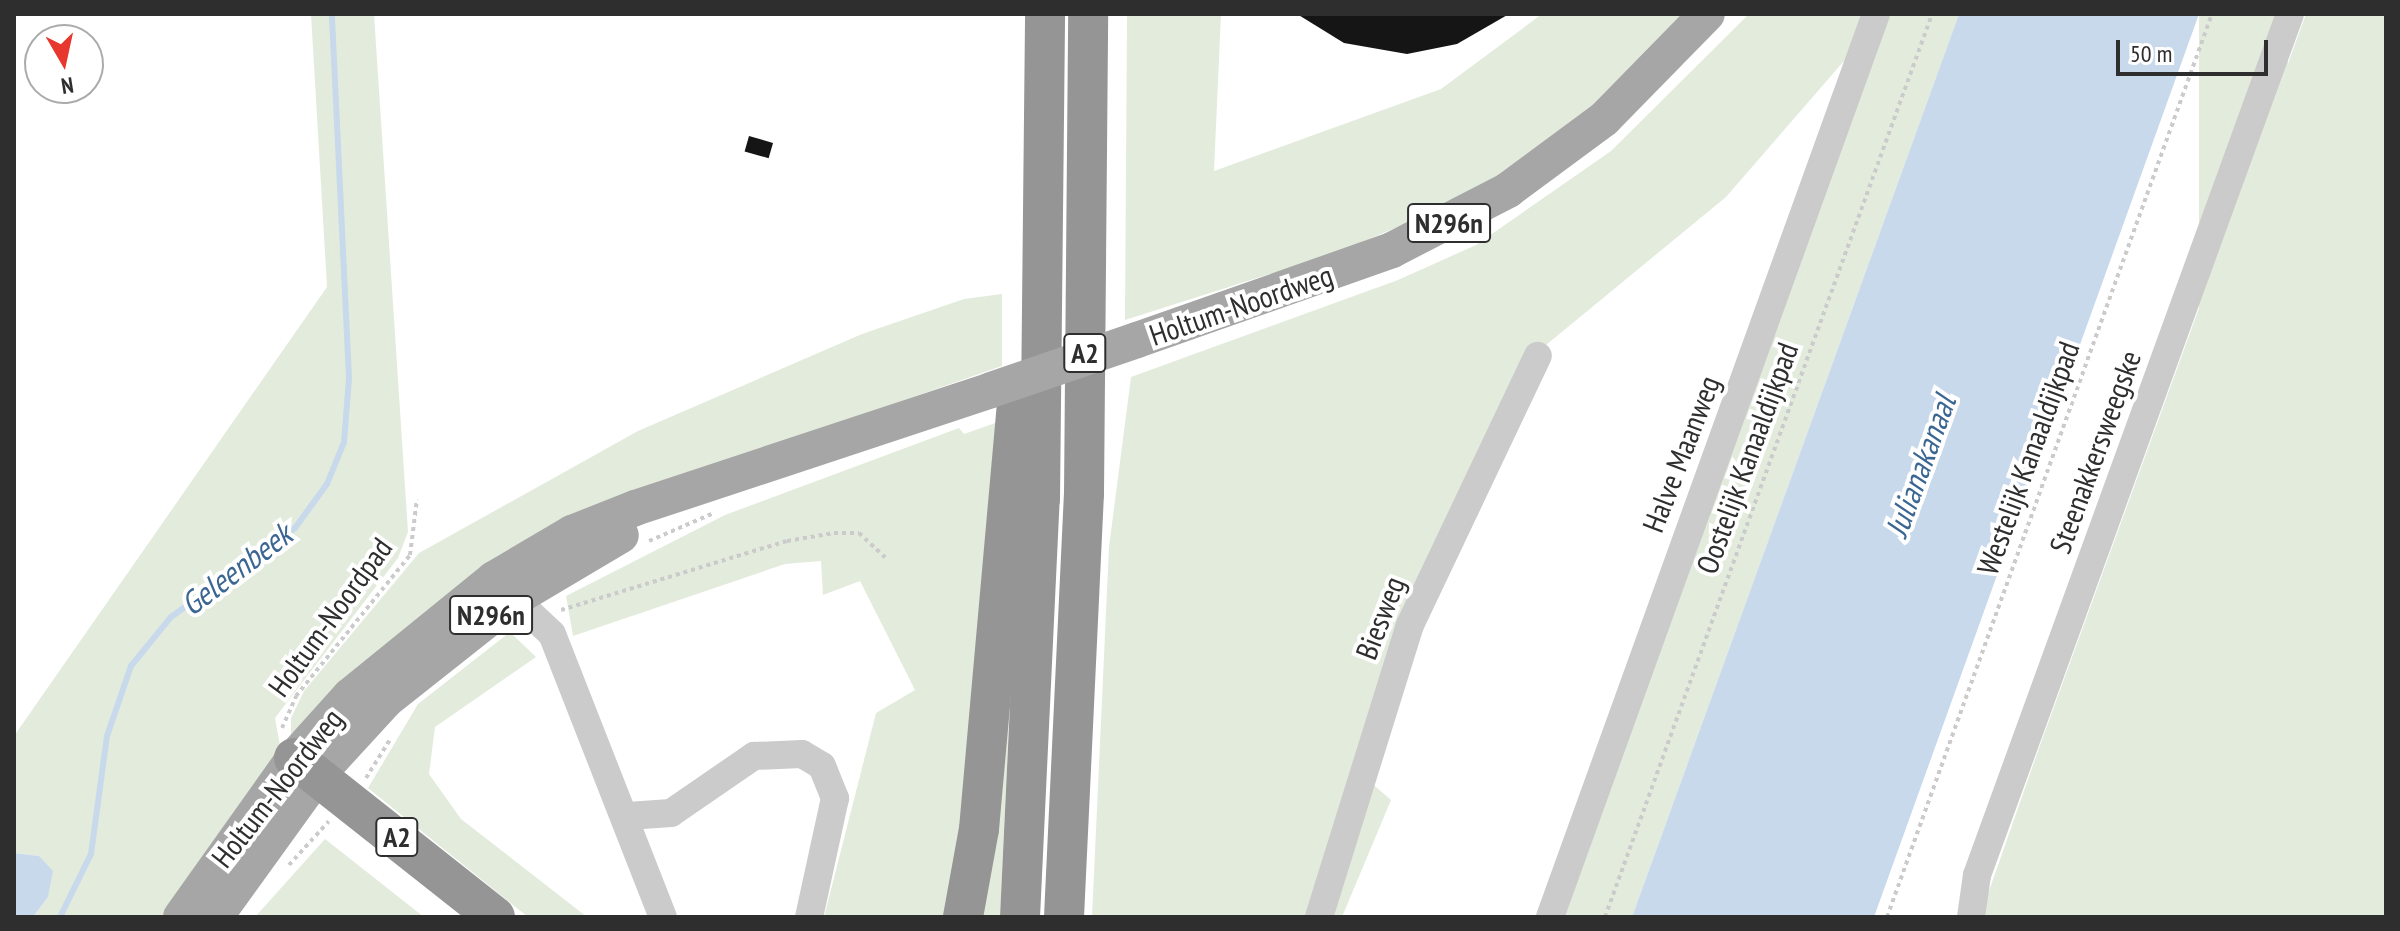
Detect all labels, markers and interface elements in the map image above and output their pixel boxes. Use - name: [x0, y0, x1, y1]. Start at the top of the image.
- north arrow: [24, 24, 104, 104]
- scale bar: [2120, 24, 2272, 74]
- text: 50 m: [2130, 38, 2172, 69]
- text: N: [59, 71, 76, 100]
- road number: N296n: [1407, 199, 1491, 247]
- street label: Holtum-Noordweg: [1145, 257, 1337, 353]
- road number: A2: [1063, 329, 1107, 377]
- street label: Westelijk Kanaaldijkpad: [1969, 336, 2087, 580]
- street label: Oostelijk Kanaaldijkpad: [1688, 337, 1806, 579]
- street label: Steenakkersweegske: [2042, 346, 2148, 558]
- street label: Halve Maanweg: [1635, 371, 1727, 537]
- water label: Julianakanaal: [1877, 390, 1963, 542]
- water label: Geleenbeek: [173, 515, 299, 623]
- street label: Holtum-Noordpad: [261, 531, 399, 703]
- street label: Biesweg: [1348, 572, 1412, 664]
- road number: N296n: [449, 591, 533, 639]
- street label: Holtum-Noordweg: [204, 702, 350, 874]
- road number: A2: [375, 813, 419, 861]

